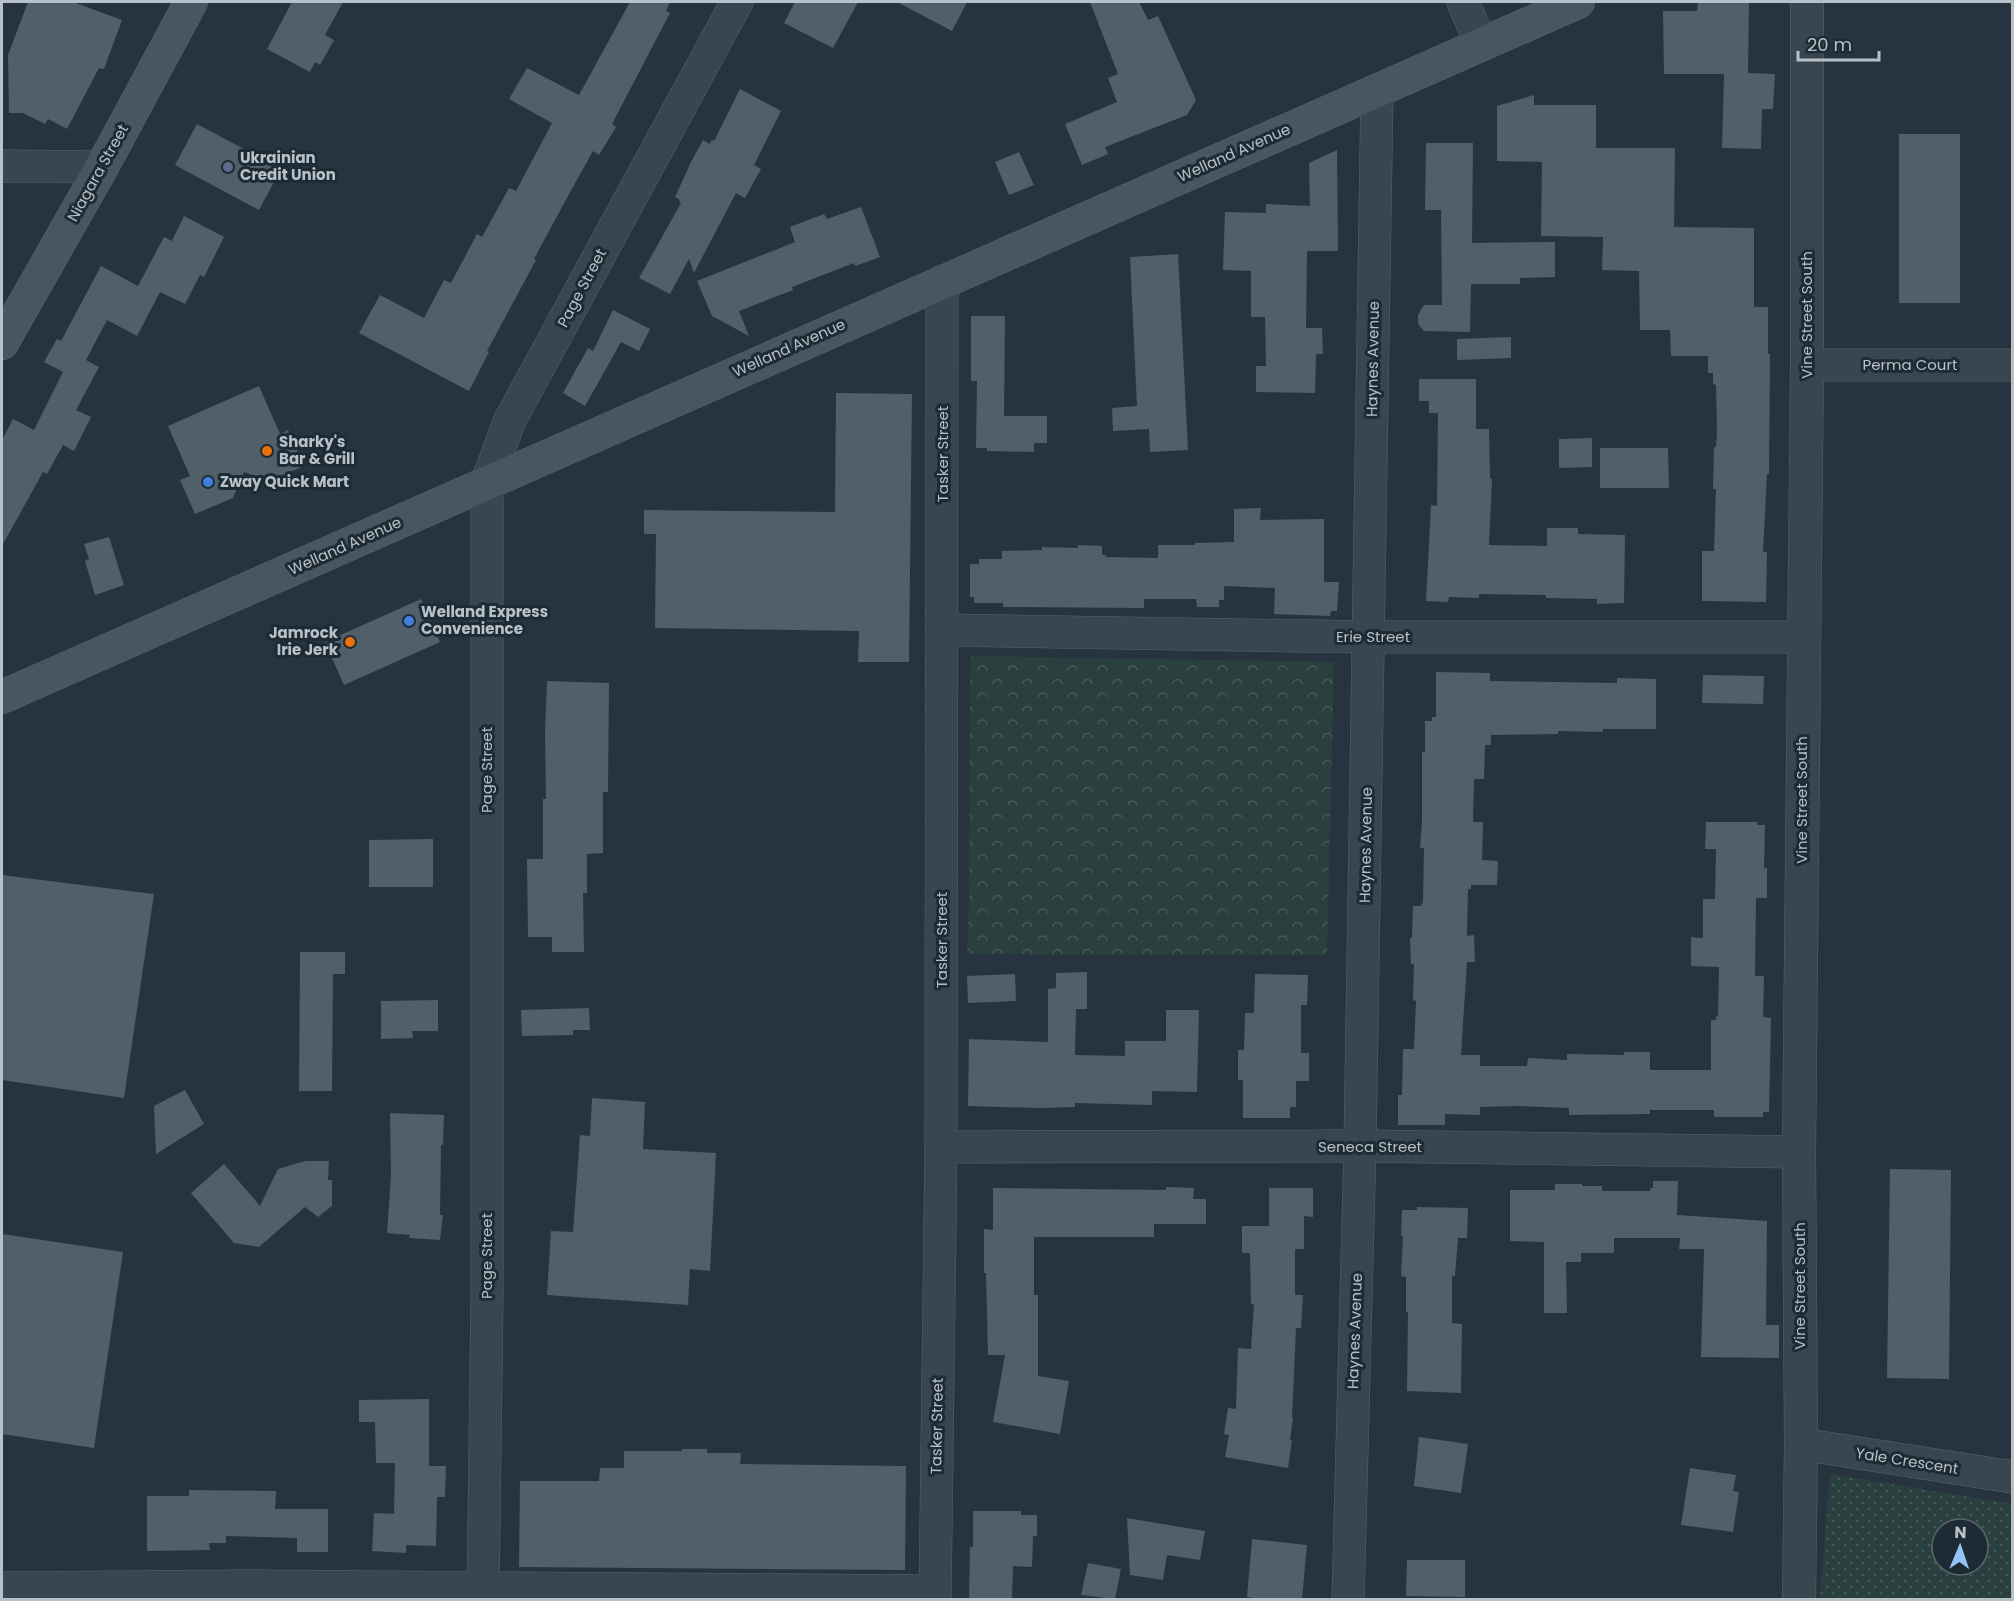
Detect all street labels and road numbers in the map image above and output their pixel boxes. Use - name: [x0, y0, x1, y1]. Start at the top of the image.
- street label: Welland Avenue: [1174, 118, 1294, 187]
- street label: Niagara Street: [62, 120, 133, 225]
- street label: Page Street: [552, 245, 611, 331]
- street label: Vine Street South: [1796, 251, 1817, 379]
- street label: Haynes Avenue: [1361, 301, 1384, 417]
- street label: Welland Avenue: [729, 313, 849, 382]
- street label: Perma Court: [1862, 354, 1958, 375]
- street label: Tasker Street: [932, 406, 953, 502]
- street label: Welland Avenue: [285, 511, 405, 580]
- street label: Erie Street: [1336, 626, 1410, 647]
- street label: Page Street: [476, 727, 497, 813]
- street label: Vine Street South: [1791, 736, 1812, 864]
- street label: Haynes Avenue: [1354, 787, 1377, 903]
- street label: Tasker Street: [931, 892, 952, 988]
- street label: Seneca Street: [1318, 1136, 1422, 1157]
- street label: Page Street: [476, 1213, 497, 1299]
- street label: Vine Street South: [1789, 1222, 1810, 1350]
- street label: Haynes Avenue: [1342, 1273, 1367, 1389]
- street label: Tasker Street: [925, 1377, 948, 1474]
- street label: Yale Crescent: [1854, 1442, 1960, 1479]

